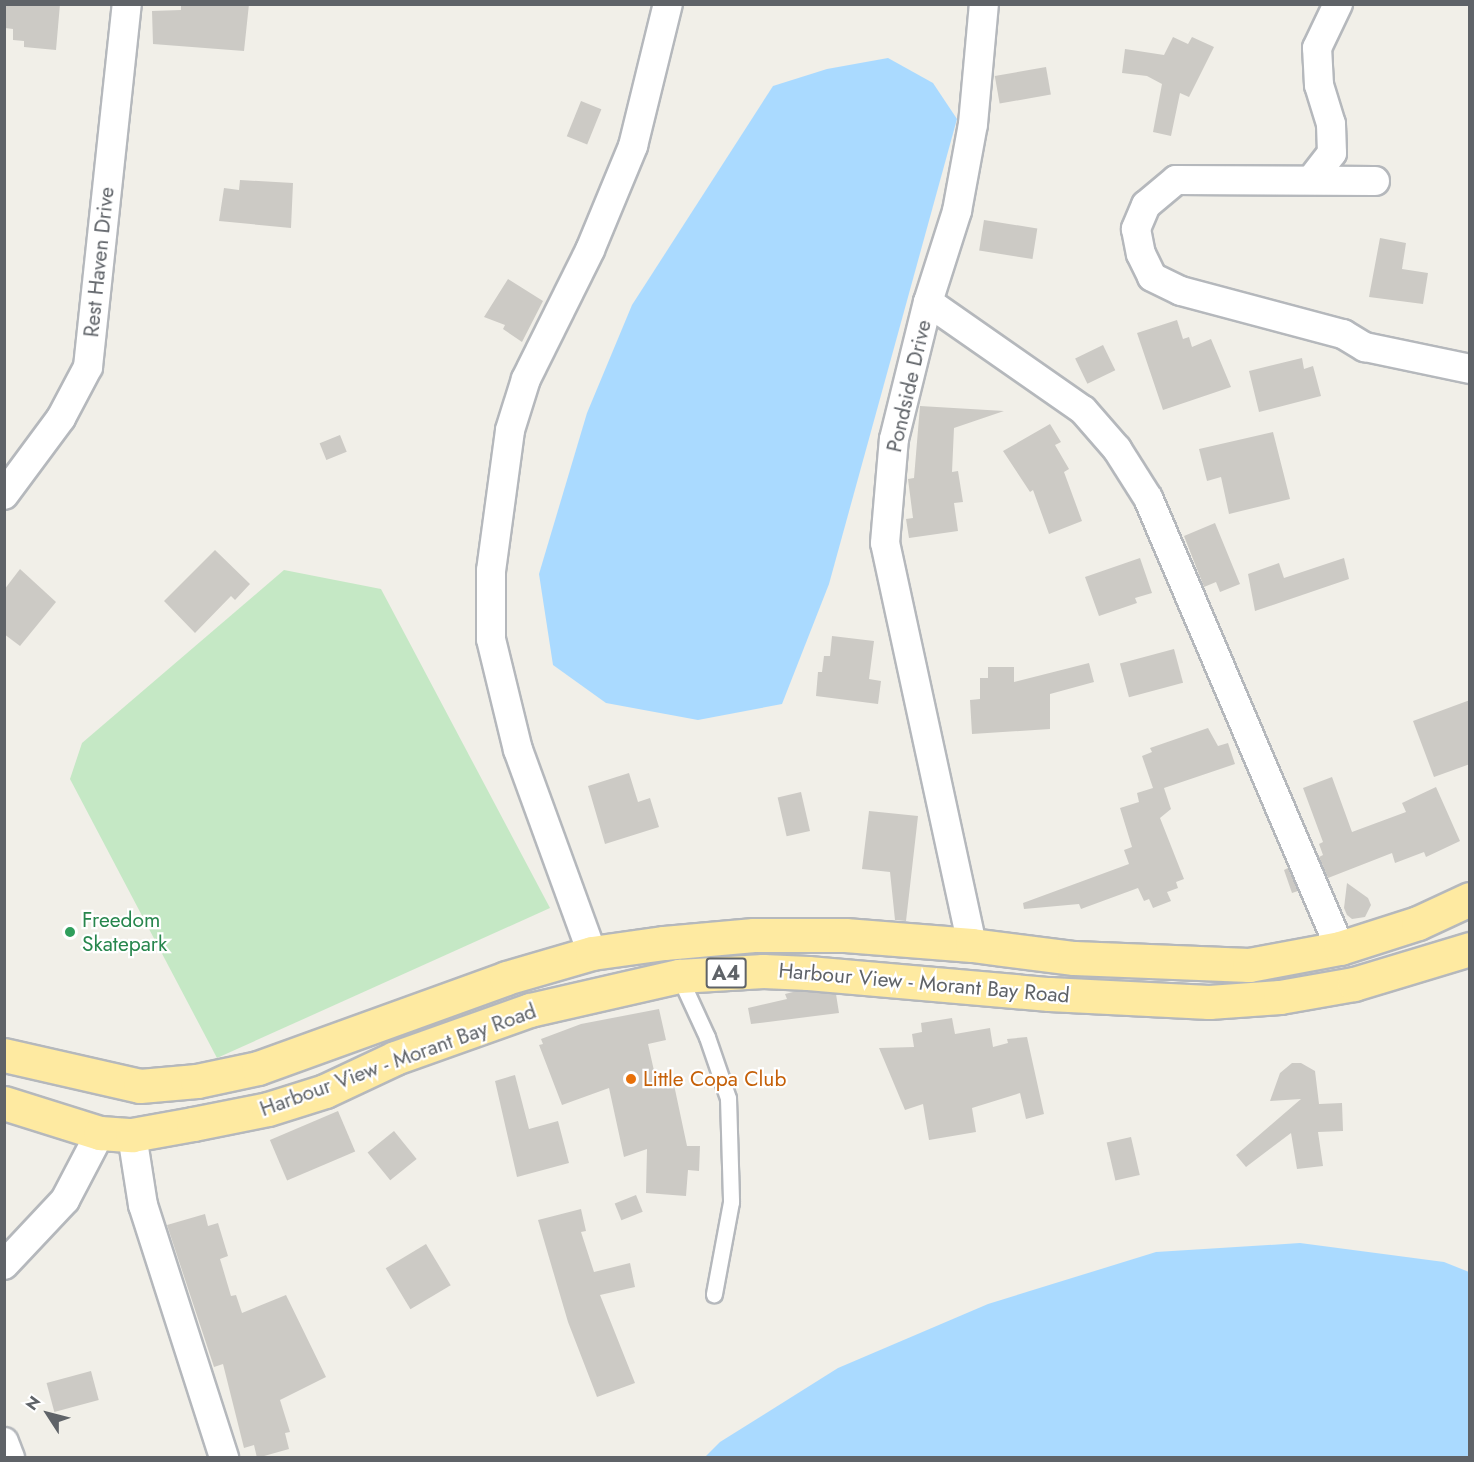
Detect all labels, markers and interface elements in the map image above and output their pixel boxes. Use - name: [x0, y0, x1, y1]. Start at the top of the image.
- street label: Rest Haven Drive: [79, 186, 119, 338]
- street label: Pondside Drive: [882, 317, 936, 455]
- place label: Freedom Skatepark: [82, 907, 167, 957]
- marker: Freedom Skatepark: [63, 925, 77, 939]
- road number: A4: [705, 956, 747, 990]
- street label: Harbour View - Morant Bay Road: [777, 958, 1071, 1008]
- street label: Harbour View - Morant Bay Road: [256, 998, 540, 1122]
- place label: Little Copa Club: [643, 1066, 786, 1092]
- marker: Little Copa Club: [624, 1072, 638, 1086]
- north arrow: [18, 1384, 78, 1444]
- text: N: [20, 1391, 46, 1415]

